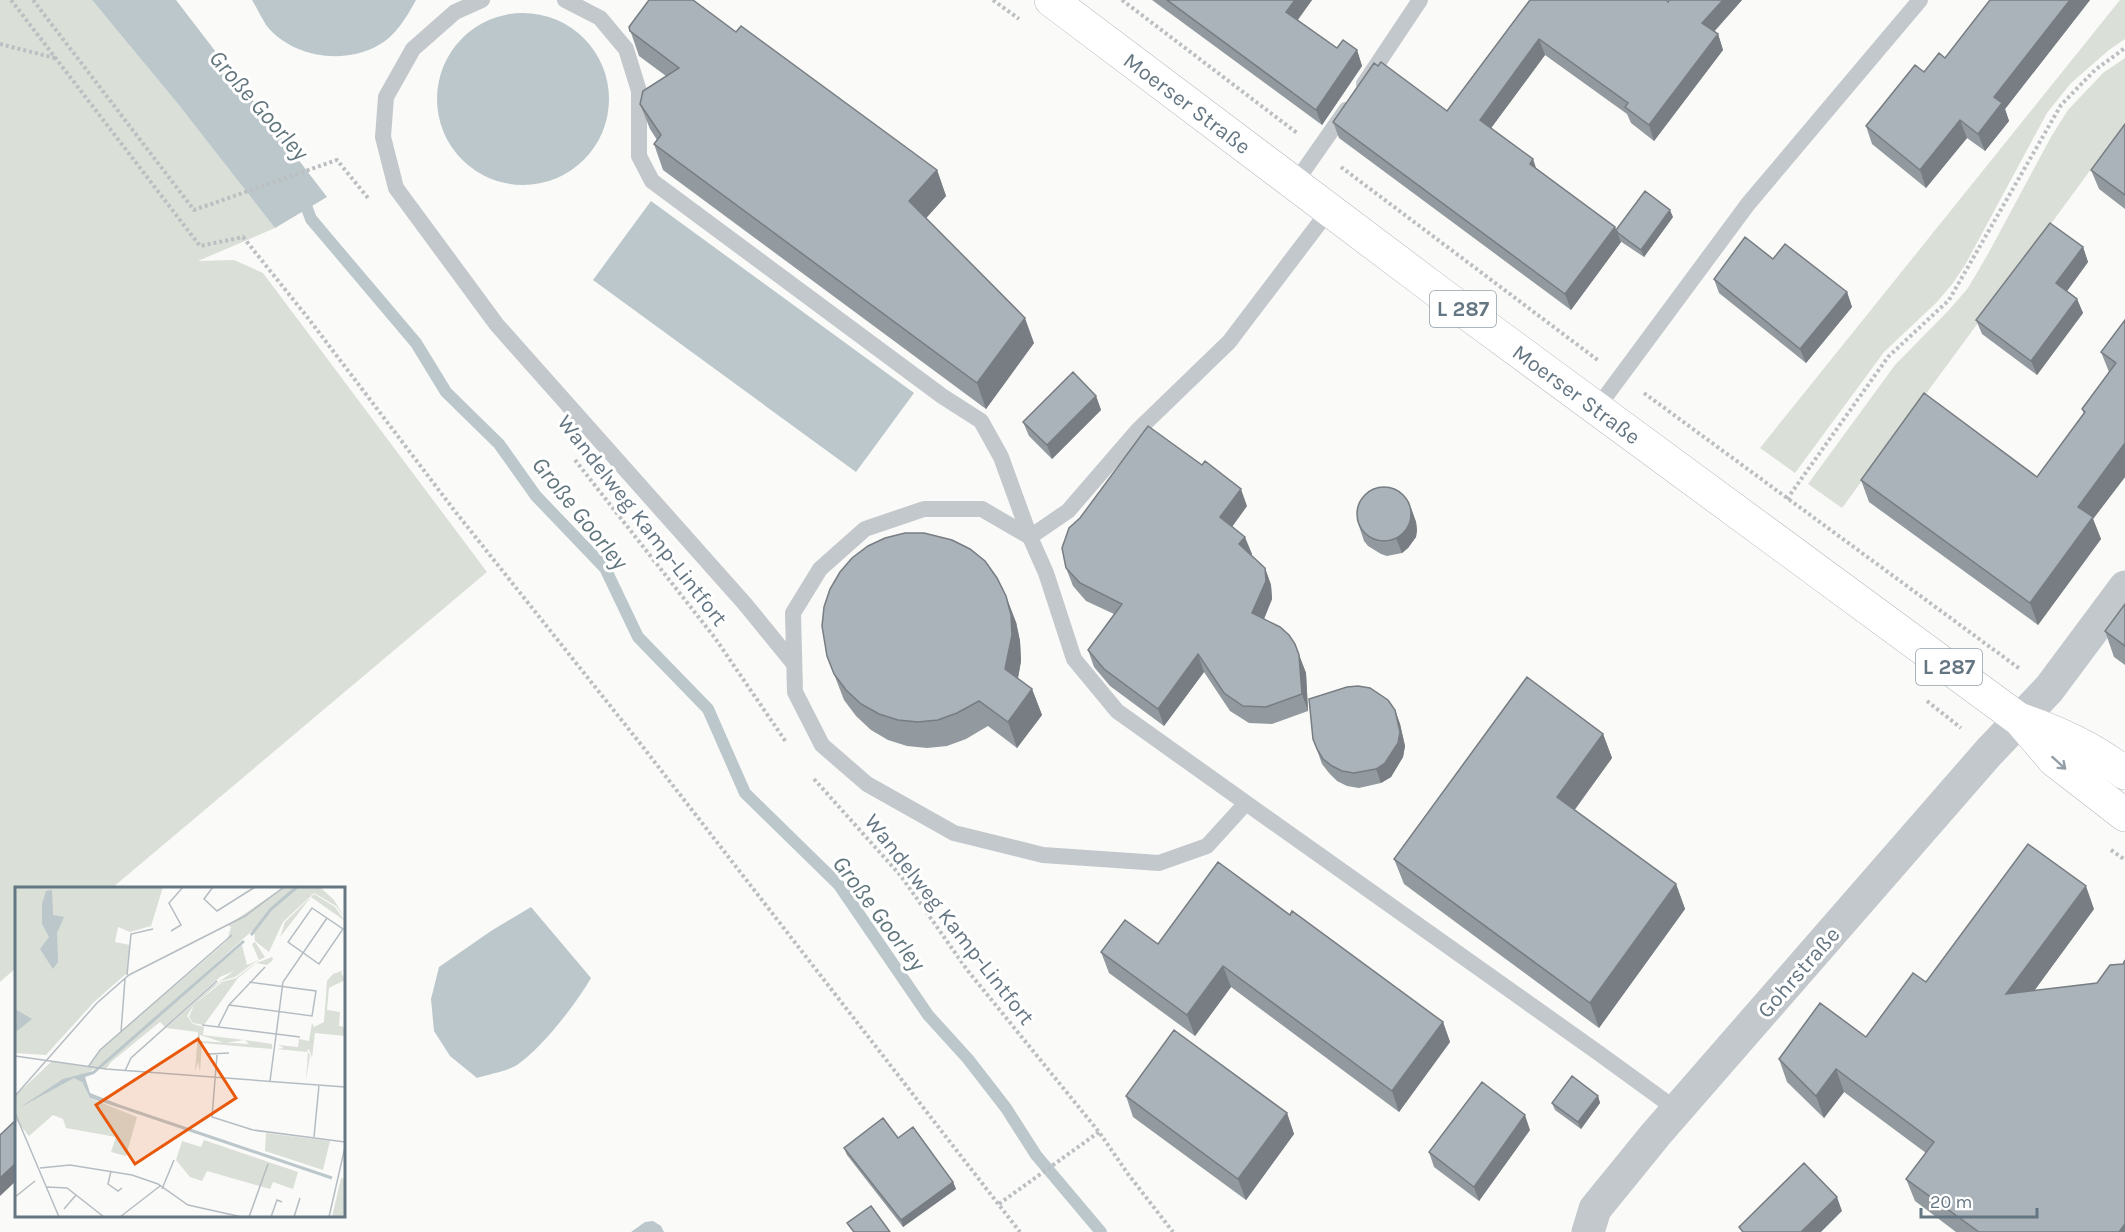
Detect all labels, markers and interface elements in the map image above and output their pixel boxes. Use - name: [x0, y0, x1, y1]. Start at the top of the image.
- water label: Große Goorley: [204, 44, 315, 166]
- street label: Moerser Straße: [1118, 47, 1256, 160]
- road number: L 287: [1430, 291, 1496, 327]
- street label: Moerser Straße: [1507, 339, 1645, 450]
- street label: Wandelweg Kamp-Lintfort: [552, 410, 733, 631]
- water label: Große Goorley: [526, 451, 634, 575]
- road number: L 287: [1916, 649, 1982, 685]
- one-way arrow: [2051, 756, 2066, 770]
- street label: Wandelweg Kamp-Lintfort: [859, 809, 1040, 1030]
- water label: Große Goorley: [827, 850, 932, 977]
- inset map: [15, 887, 345, 1217]
- street label: Gohrstraße: [1752, 922, 1845, 1023]
- scale bar: [1921, 1181, 2036, 1219]
- text: 20 m: [1930, 1191, 1972, 1213]

